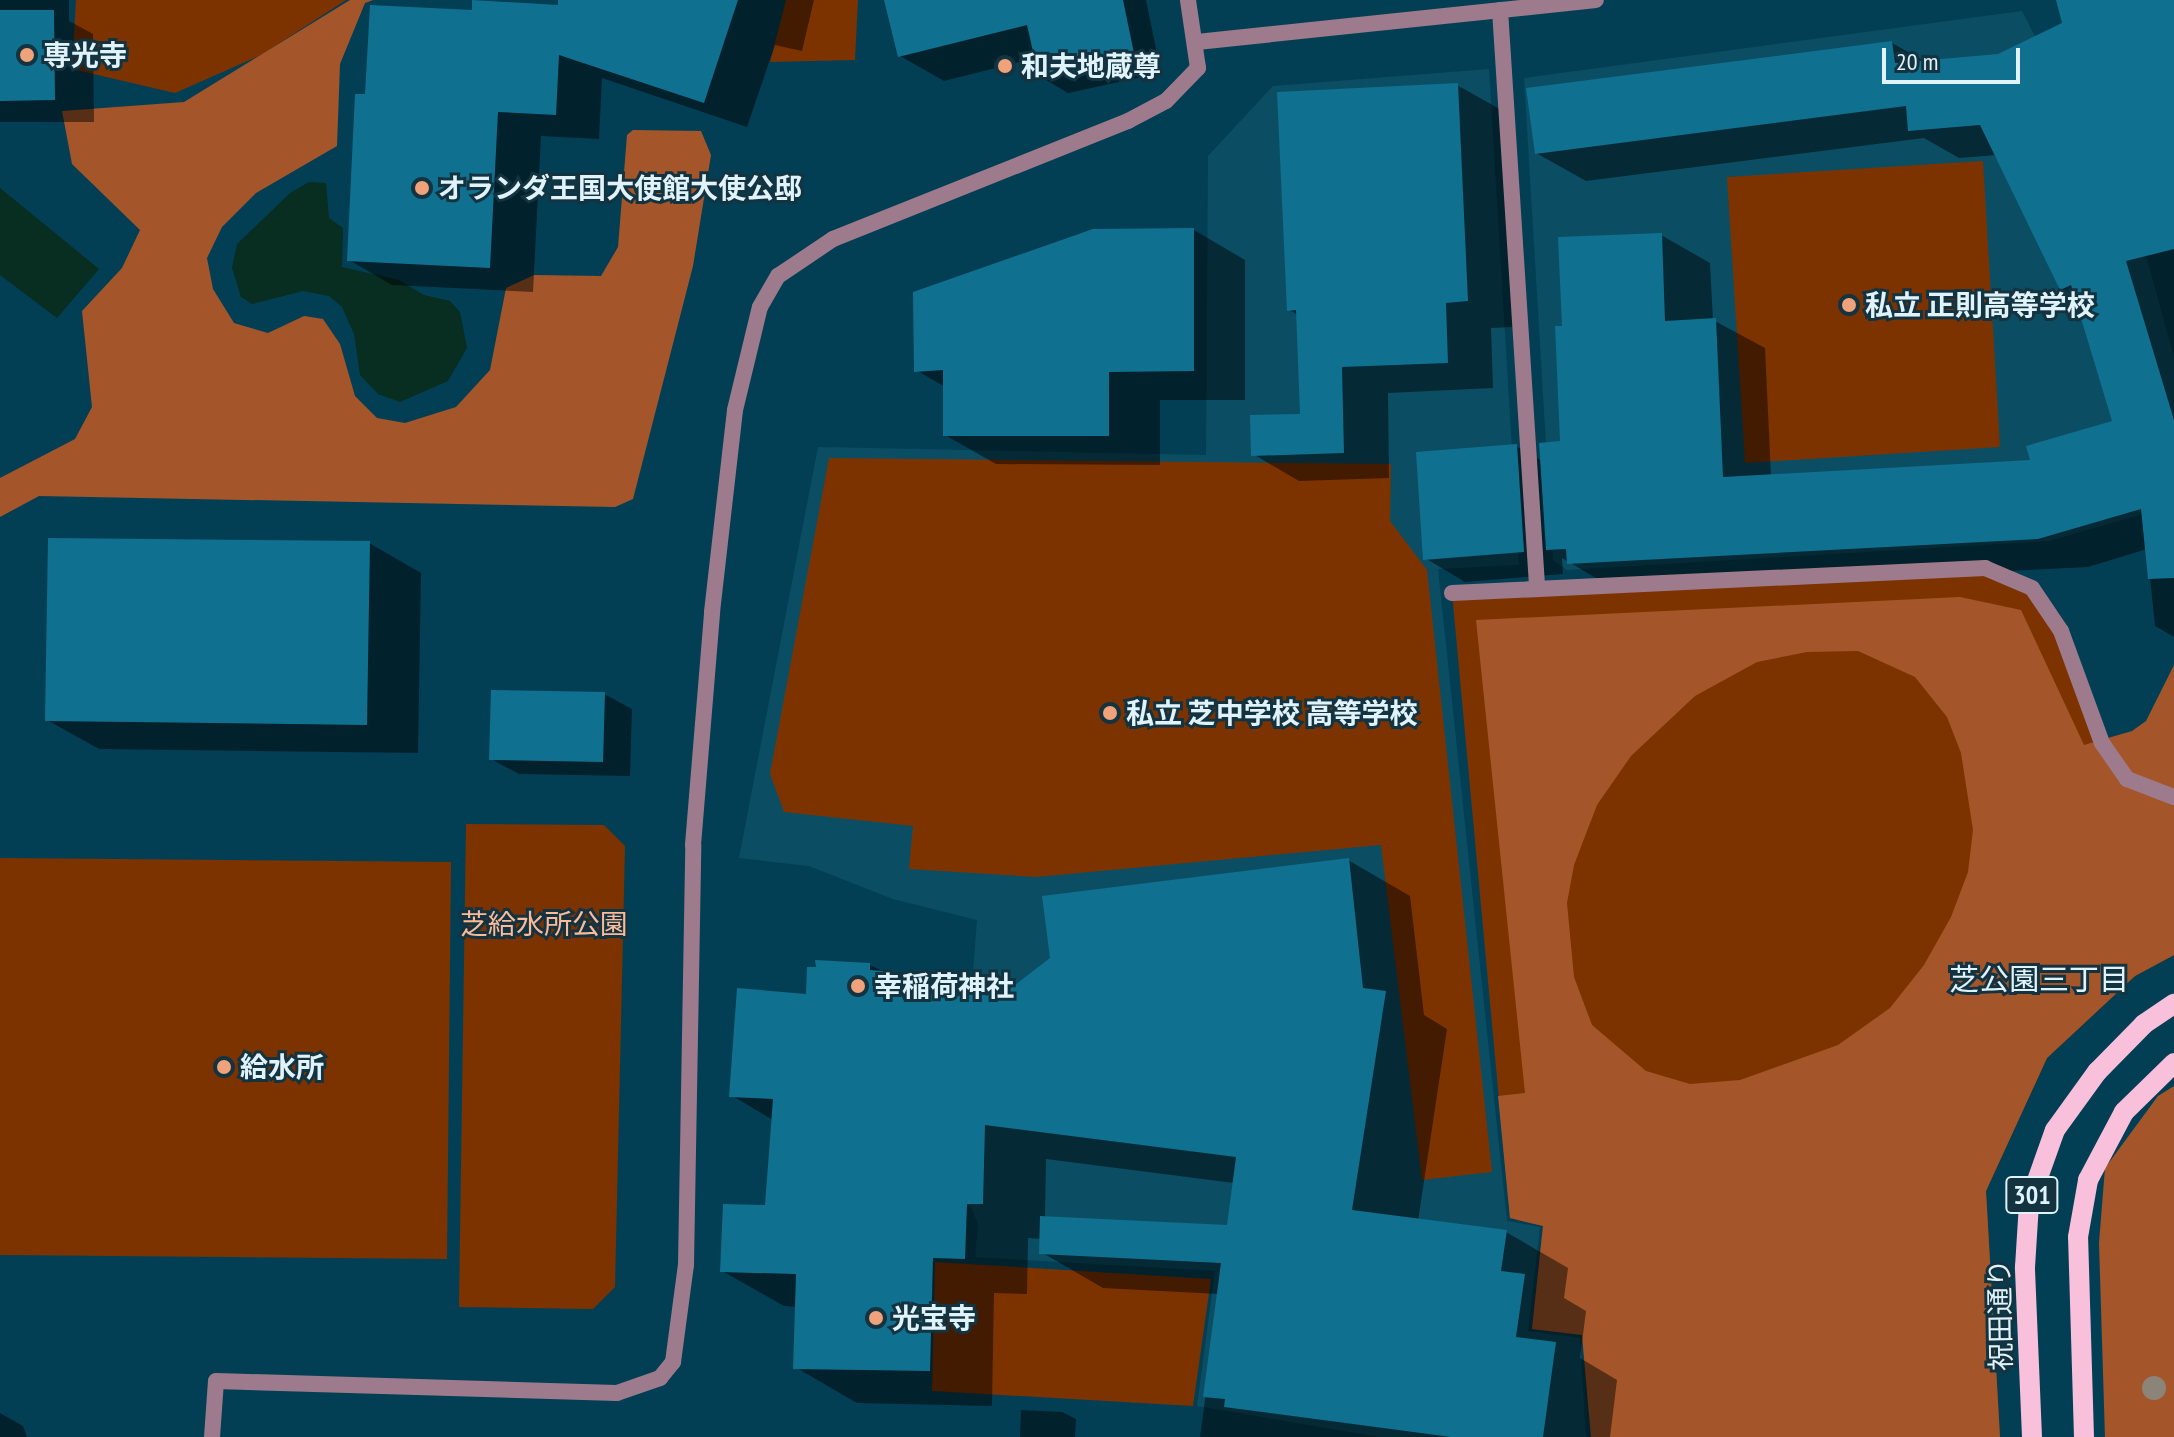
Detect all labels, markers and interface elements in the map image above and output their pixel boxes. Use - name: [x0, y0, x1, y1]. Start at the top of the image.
- scale bar: [1886, 32, 2024, 82]
- place label: 専光寺: [43, 38, 127, 72]
- marker: 専光寺: [18, 46, 36, 64]
- text: 20 m: [1896, 46, 1938, 77]
- place label: 和夫地蔵尊: [1021, 49, 1161, 83]
- marker: 和夫地蔵尊: [996, 57, 1014, 75]
- place label: オランダ王国大使館大使公邸: [438, 171, 802, 205]
- marker: オランダ王国大使館大使公邸: [413, 179, 431, 197]
- place label: 私立 正則高等学校: [1865, 288, 2095, 322]
- marker: 私立 正則高等学校: [1840, 296, 1858, 314]
- place label: 私立 芝中学校 高等学校: [1126, 696, 1417, 730]
- marker: 私立 芝中学校 高等学校: [1101, 704, 1119, 722]
- park label: 芝給水所公園: [460, 907, 628, 941]
- district label: 芝公園三丁目: [1949, 961, 2129, 997]
- place label: 幸稲荷神社: [874, 969, 1014, 1003]
- marker: 幸稲荷神社: [849, 977, 867, 995]
- place label: 給水所: [240, 1050, 324, 1084]
- marker: 給水所: [215, 1058, 233, 1076]
- road number: 301: [2004, 1173, 2060, 1217]
- street label: 祝田通り: [1982, 1259, 2018, 1371]
- place label: 光宝寺: [892, 1301, 976, 1335]
- marker: 光宝寺: [867, 1309, 885, 1327]

